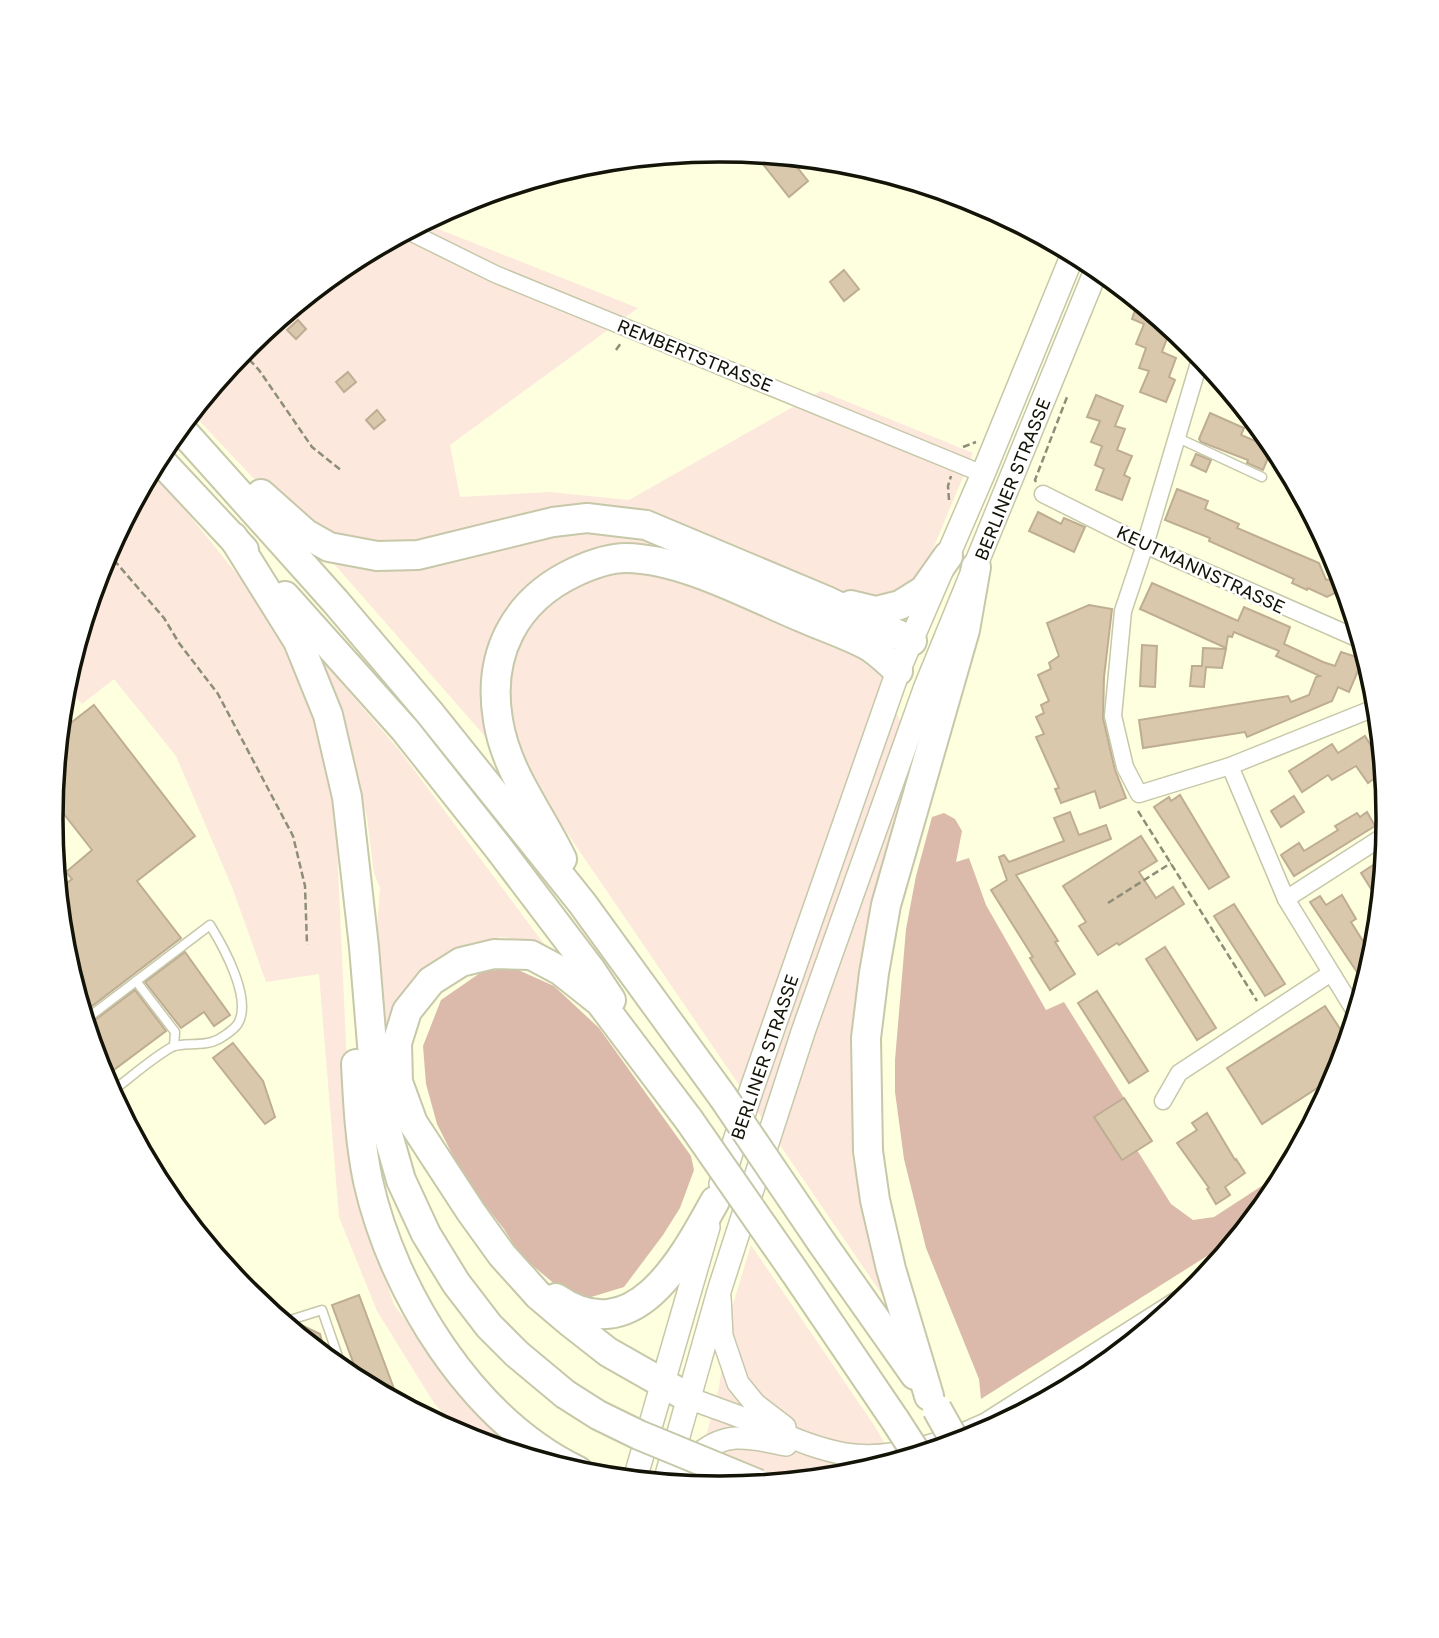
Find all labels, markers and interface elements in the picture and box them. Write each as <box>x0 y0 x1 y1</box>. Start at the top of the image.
street label: REMBERTSTRASSE <box>614 314 776 396</box>
street label: BERLINER STRASSE <box>969 395 1055 563</box>
street label: KEUTMANNSTRASSE <box>1113 520 1289 618</box>
street label: BERLINER STRASSE <box>725 972 803 1142</box>

